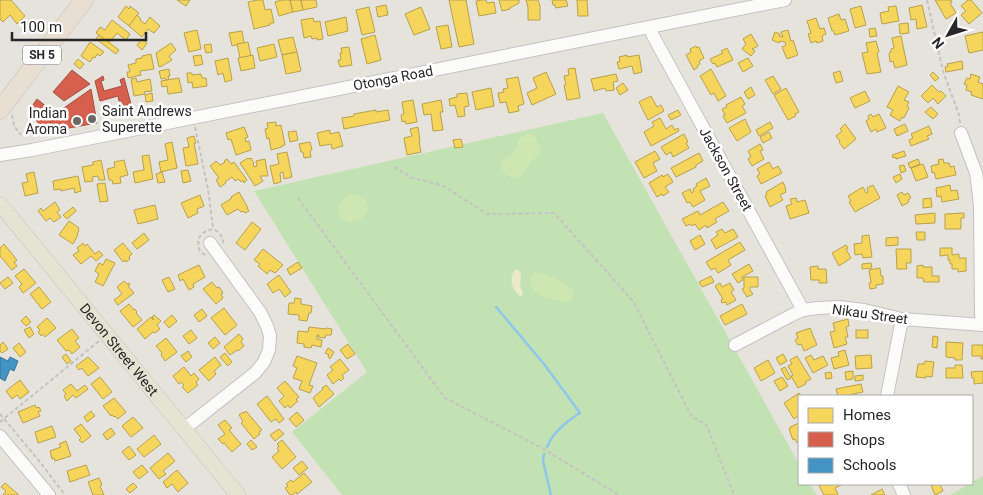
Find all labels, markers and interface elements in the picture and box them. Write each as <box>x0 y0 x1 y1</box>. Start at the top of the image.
scale bar <box>12 10 146 42</box>
north arrow <box>923 10 973 60</box>
text: 100 m <box>20 18 62 36</box>
text: N <box>929 34 947 52</box>
road number: SH 5 <box>23 46 61 64</box>
street label: Otonga Road <box>352 62 434 94</box>
place label: Saint Andrews Superette <box>102 103 192 135</box>
place label: Indian Aroma <box>25 105 67 137</box>
marker: Saint Andrews Superette <box>86 113 98 125</box>
marker: Indian Aroma <box>71 115 83 127</box>
street label: Jackson Street <box>696 124 756 214</box>
street label: Devon Street West <box>77 300 162 399</box>
street label: Nikau Street <box>831 301 909 327</box>
legend <box>798 395 973 485</box>
text: Homes <box>843 406 891 424</box>
text: Shops <box>843 431 885 449</box>
text: Schools <box>843 456 897 474</box>

